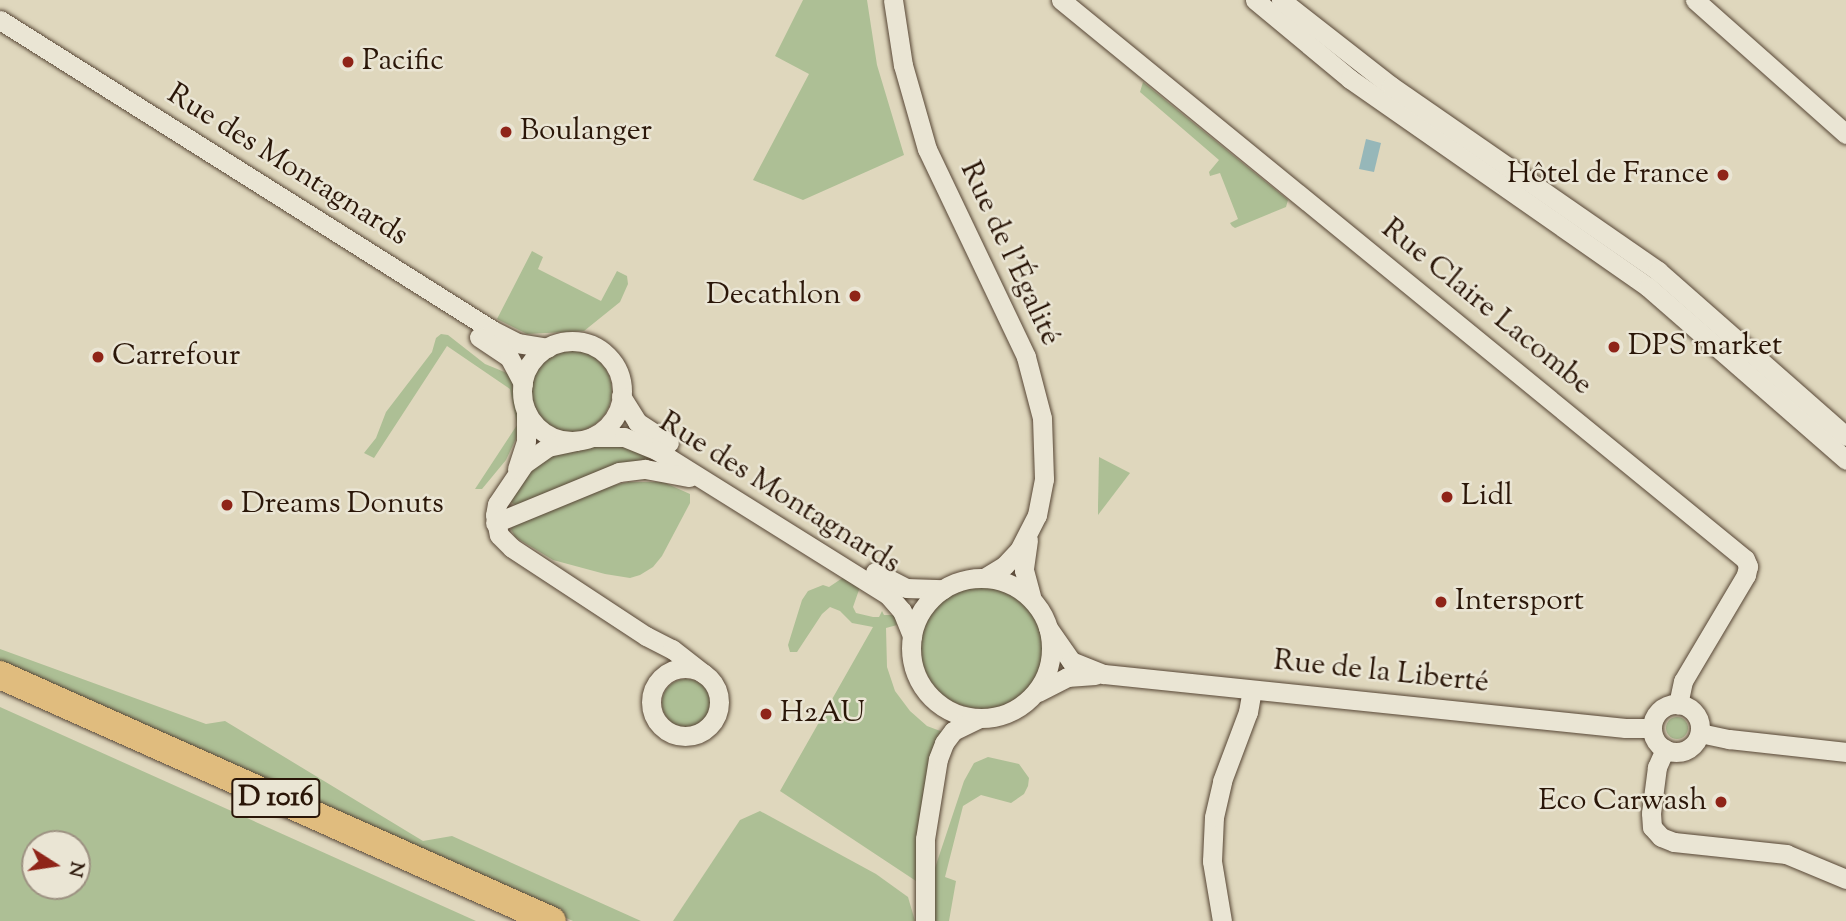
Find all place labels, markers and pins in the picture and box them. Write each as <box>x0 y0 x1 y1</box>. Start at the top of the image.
place label: Pacific <box>362 44 444 80</box>
marker: Pacific <box>340 54 356 70</box>
place label: Boulanger <box>520 114 652 150</box>
marker: Boulanger <box>498 124 514 140</box>
place label: Hôtel de France <box>1507 157 1709 193</box>
marker: Hôtel de France <box>1715 167 1731 183</box>
place label: Decathlon <box>706 278 841 314</box>
marker: Decathlon <box>847 288 863 304</box>
place label: DPS market <box>1628 329 1782 365</box>
place label: Carrefour <box>112 339 240 375</box>
marker: DPS market <box>1606 339 1622 355</box>
marker: Carrefour <box>90 349 106 365</box>
place label: Lidl <box>1461 479 1513 515</box>
place label: Dreams Donuts <box>241 487 444 523</box>
marker: Lidl <box>1439 489 1455 505</box>
marker: Dreams Donuts <box>219 497 235 513</box>
place label: Intersport <box>1455 584 1584 620</box>
marker: Intersport <box>1433 594 1449 610</box>
place label: H2AU <box>780 696 865 732</box>
marker: H2AU <box>758 706 774 722</box>
place label: Eco Carwash <box>1538 784 1707 820</box>
marker: Eco Carwash <box>1713 794 1729 810</box>

